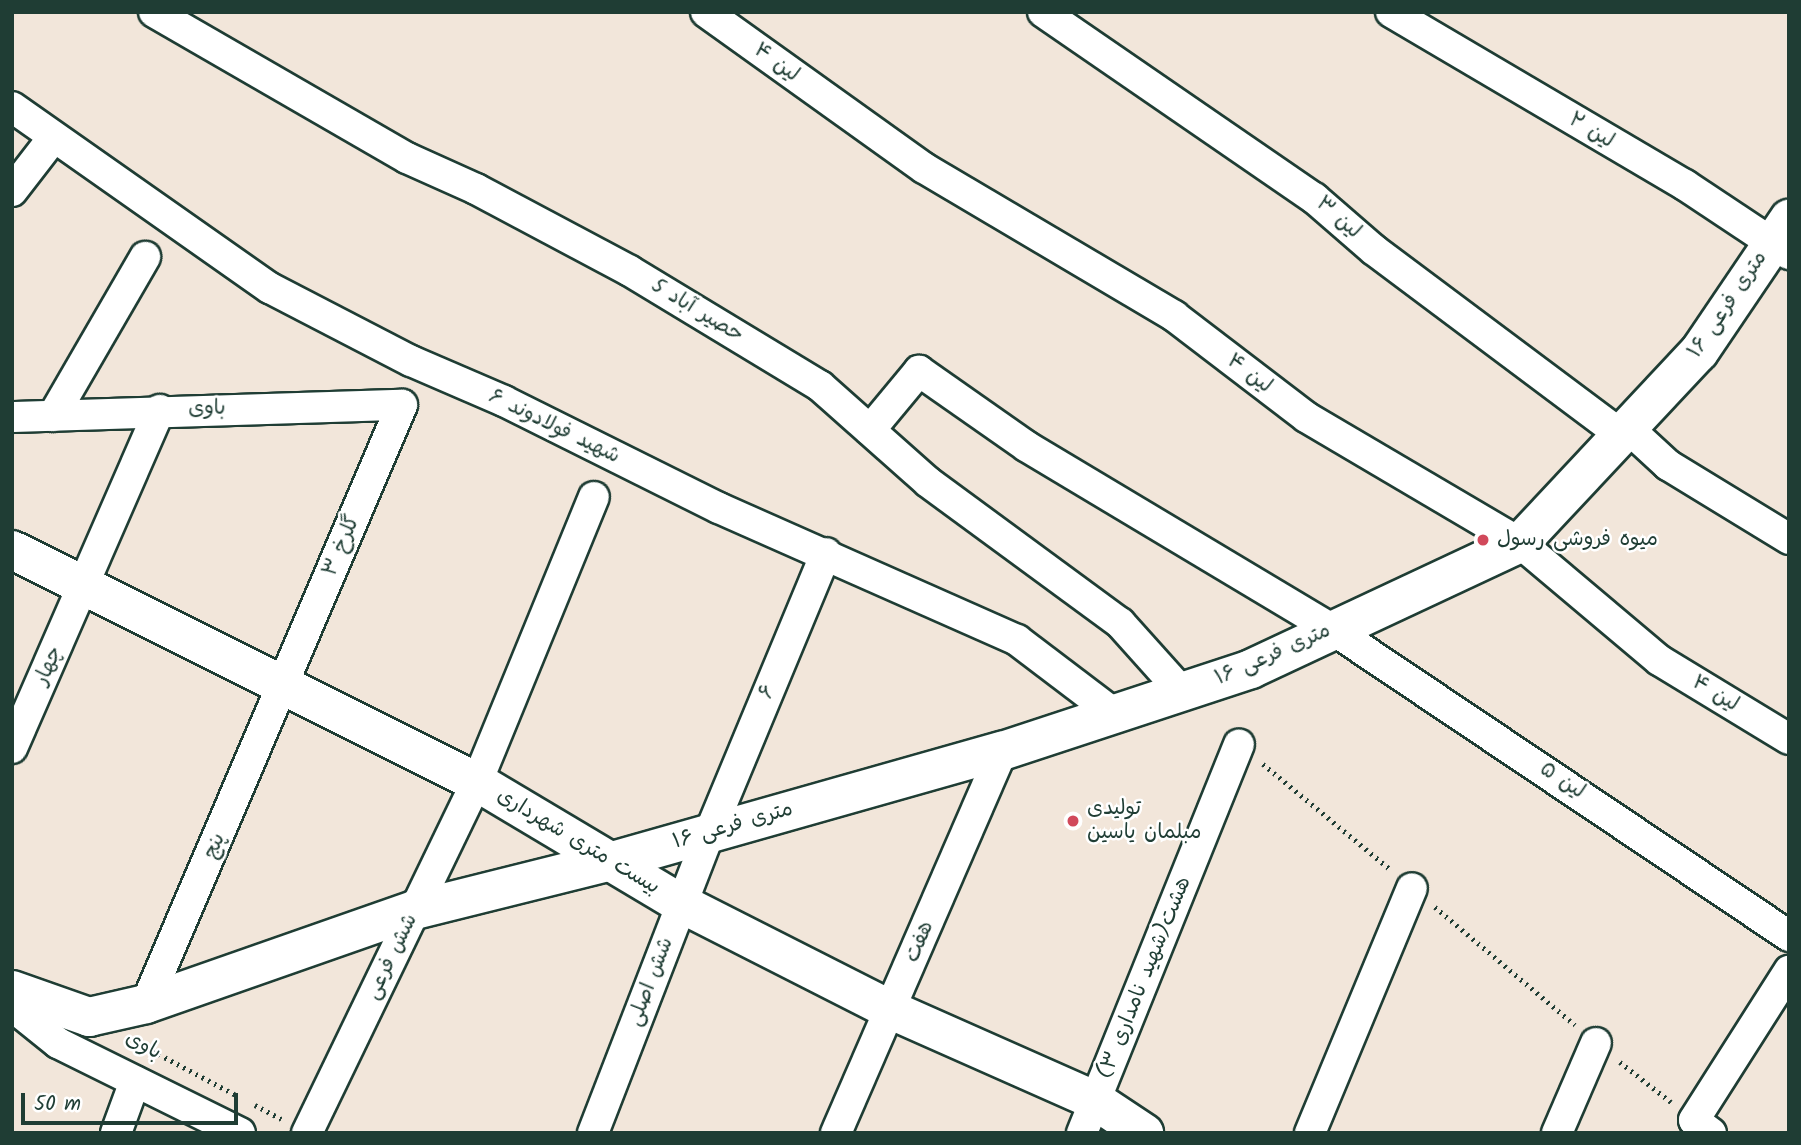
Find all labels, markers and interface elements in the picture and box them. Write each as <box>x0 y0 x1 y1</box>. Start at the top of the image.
street label: لین ۴ <box>748 38 804 88</box>
street label: لین ۲ <box>1564 108 1618 154</box>
street label: لین ۳ <box>1310 192 1366 244</box>
street label: ۱۶ متری فرعی <box>1683 247 1773 363</box>
street label: حصیر آباد 5 <box>646 274 748 348</box>
street label: لین ۴ <box>1221 349 1277 399</box>
street label: شهید فولادوند ۶ <box>484 384 624 470</box>
street label: باوی <box>188 396 226 422</box>
street label: گلرخ ۳ <box>318 512 366 580</box>
place label: میوه فروشی رسول <box>1497 527 1658 553</box>
marker: میوه فروشی رسول <box>1475 532 1491 548</box>
street label: ۱۶ متری فرعی <box>1211 618 1335 692</box>
street label: چهار <box>29 643 69 689</box>
street label: لین ۴ <box>1687 670 1743 718</box>
street label: ۶ <box>754 681 782 703</box>
street label: لین ۵ <box>1535 757 1589 805</box>
street label: بیست متری شهرداری <box>492 783 664 901</box>
place label: تولیدی مبلمان یاسین <box>1087 796 1201 846</box>
street label: ۱۶ متری فرعی <box>670 797 796 855</box>
marker: تولیدی مبلمان یاسین <box>1065 813 1081 829</box>
street label: پنج <box>198 829 232 863</box>
street label: هشت(شهید نامداری ۳) <box>1093 873 1197 1083</box>
street label: شش فرعی <box>360 910 424 1004</box>
street label: هفت <box>900 918 940 966</box>
street label: شش اصلی <box>623 934 679 1030</box>
street label: باوی <box>121 1026 165 1066</box>
scale bar <box>24 1078 242 1122</box>
text: 50 m <box>34 1088 81 1121</box>

